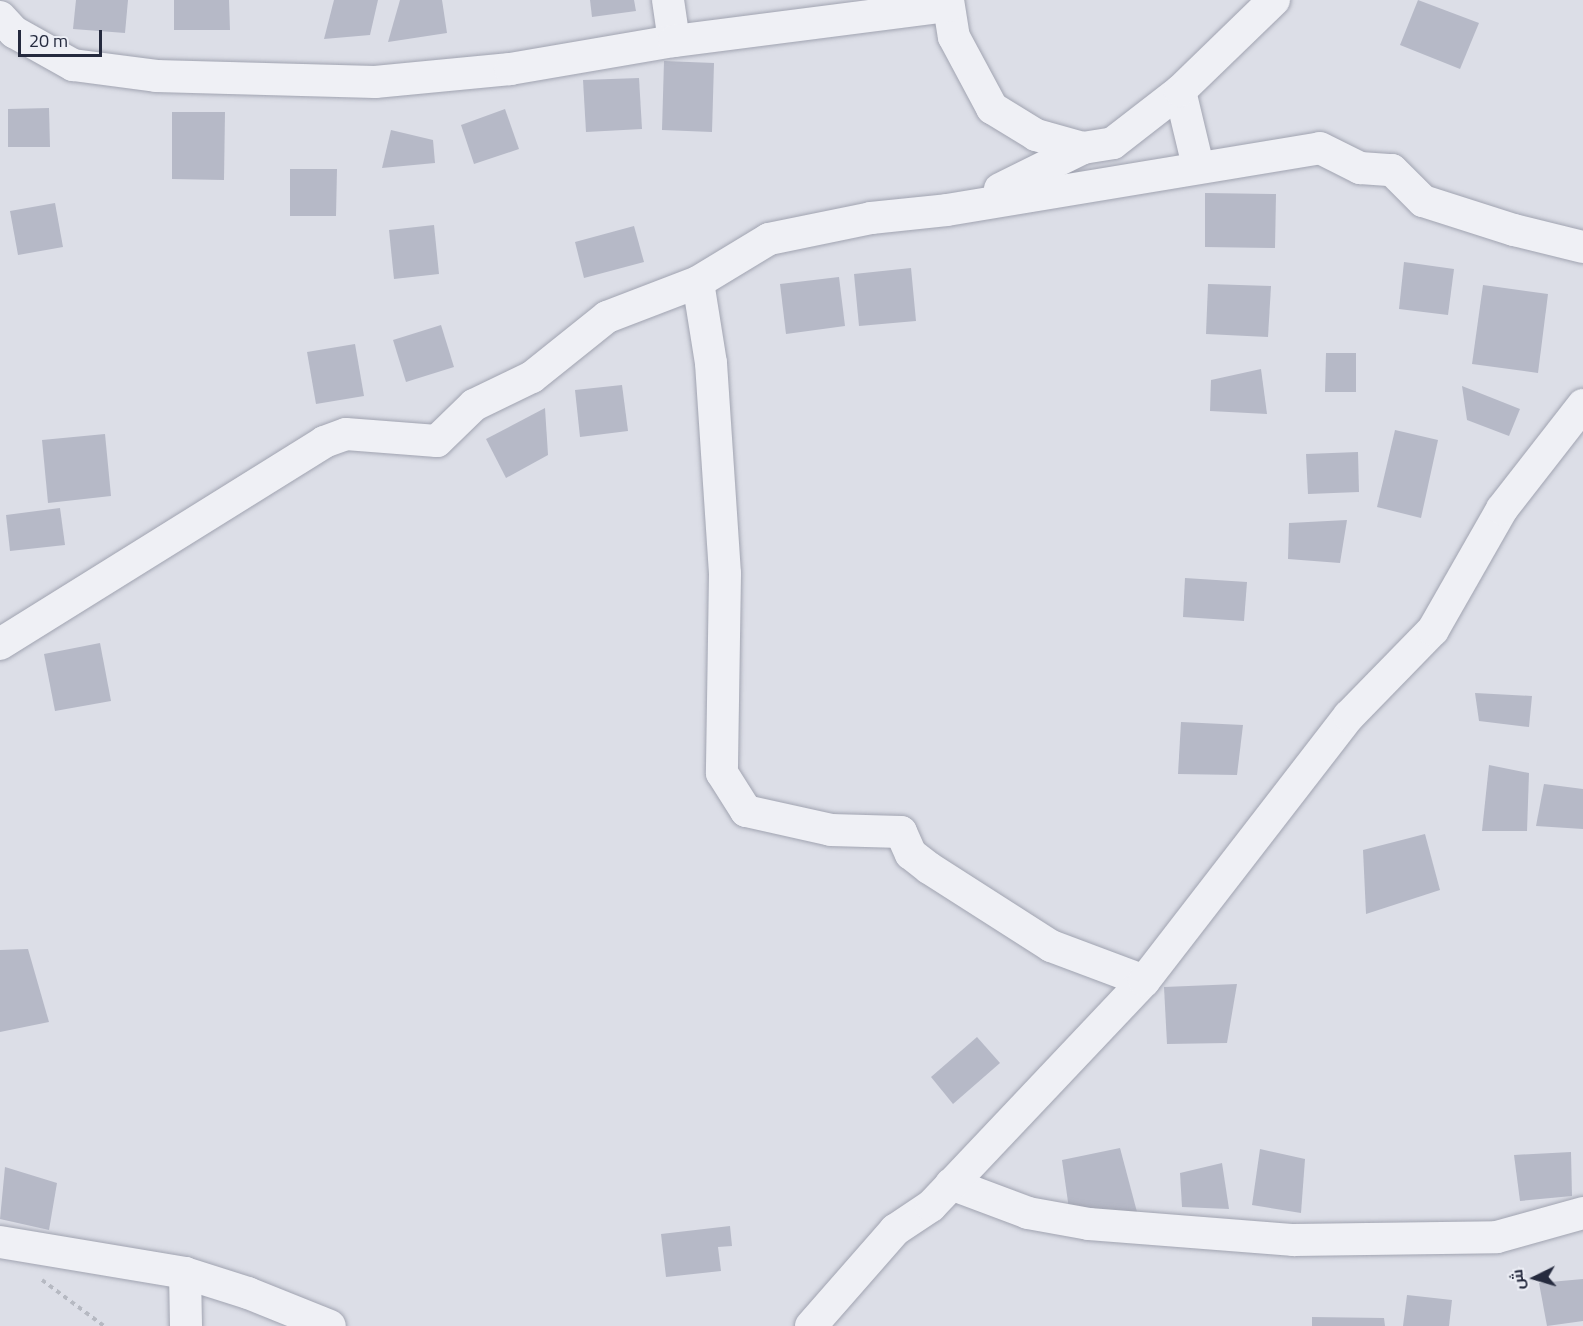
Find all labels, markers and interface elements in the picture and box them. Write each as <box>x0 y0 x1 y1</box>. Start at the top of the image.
scale bar <box>21 18 105 56</box>
text: 20 m <box>29 27 68 54</box>
north arrow <box>1505 1248 1565 1308</box>
text: ش <box>1504 1268 1530 1291</box>

